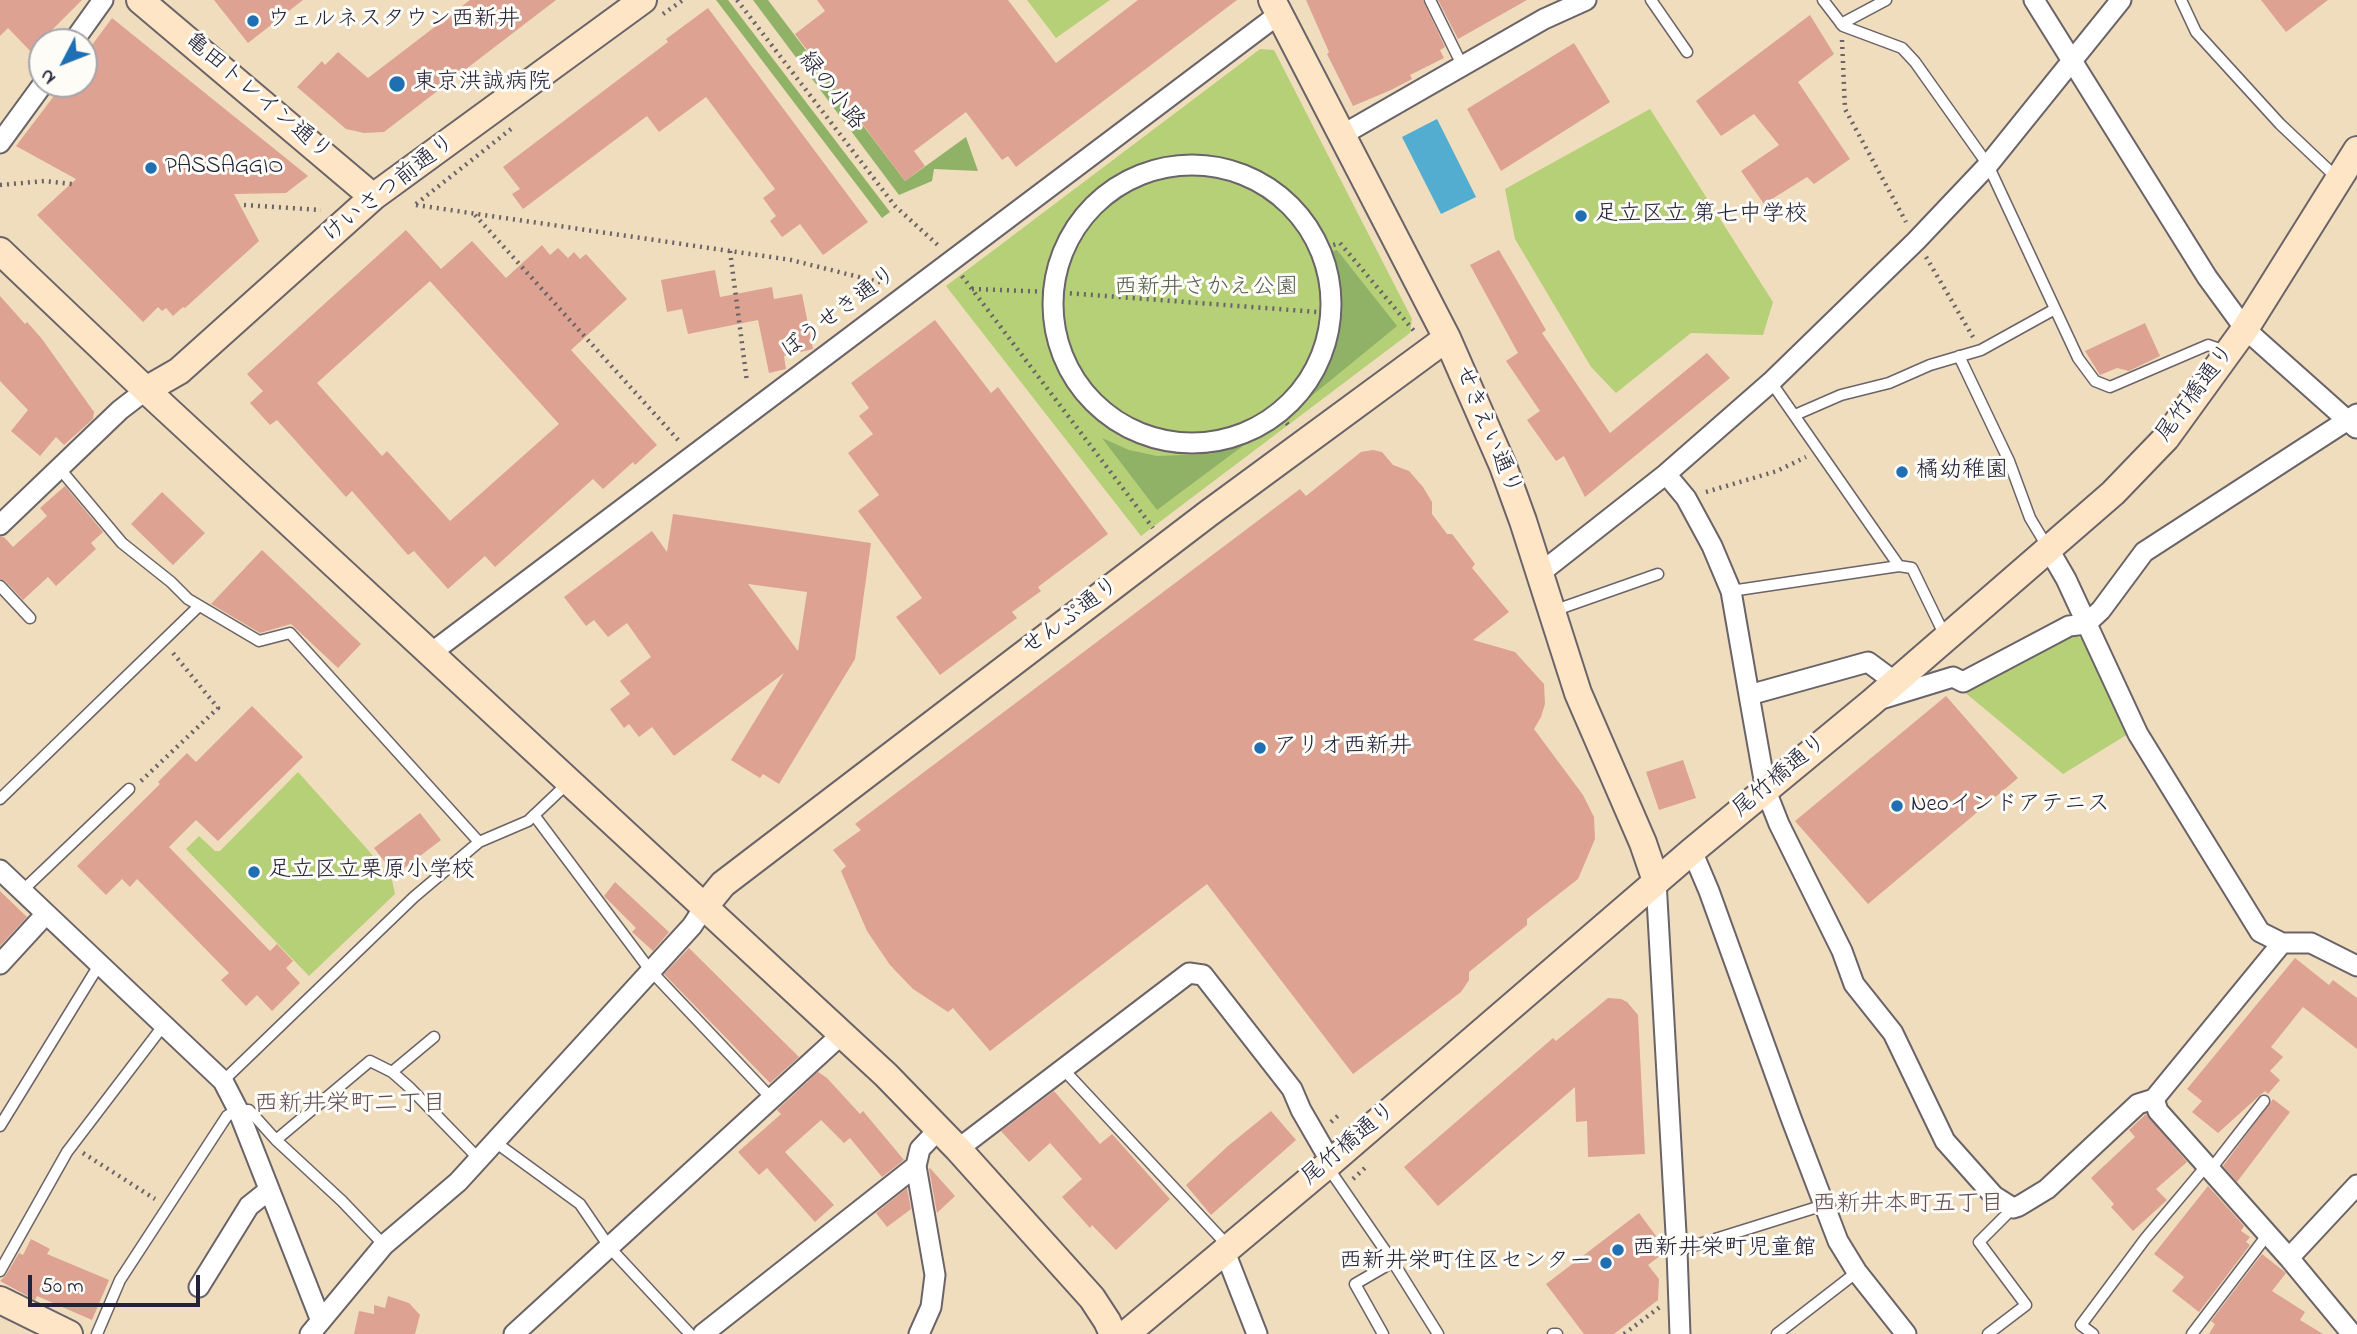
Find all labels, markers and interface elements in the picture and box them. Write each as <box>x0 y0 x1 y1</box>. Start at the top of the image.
place label: ウェルネスタウン西新井 <box>267 7 520 35</box>
marker: ウェルネスタウン西新井 <box>245 13 261 29</box>
north arrow <box>28 28 98 98</box>
street label: 亀田トレイン通り <box>178 28 336 168</box>
street label: 緑の小路 <box>791 47 869 137</box>
text: N <box>34 62 63 90</box>
place label: 東京洪誠病院 <box>413 70 551 98</box>
marker: 東京洪誠病院 <box>387 74 407 94</box>
street label: けいさつ前通り <box>318 130 462 250</box>
place label: PASSAGGIO <box>165 154 283 182</box>
marker: PASSAGGIO <box>143 160 159 176</box>
place label: 足立区立 第七中学校 <box>1595 202 1808 230</box>
marker: 足立区立 第七中学校 <box>1573 208 1589 224</box>
street label: ぼうせき通り <box>777 261 903 367</box>
park label: 西新井さかえ公園 <box>1114 275 1298 303</box>
street label: 尾竹橋通り <box>2151 340 2243 448</box>
street label: せきえい通り <box>1446 362 1526 500</box>
place label: 橘幼稚園 <box>1916 458 2008 486</box>
marker: 橘幼稚園 <box>1894 464 1910 480</box>
street label: せんぷ通り <box>1018 572 1126 664</box>
street label: 尾竹橋通り <box>1728 729 1834 825</box>
place label: アリオ西新井 <box>1274 734 1412 762</box>
marker: アリオ西新井 <box>1252 740 1268 756</box>
place label: Neoインドアテニス <box>1911 792 2110 820</box>
marker: Neoインドアテニス <box>1889 798 1905 814</box>
place label: 足立区立栗原小学校 <box>268 858 475 886</box>
marker: 足立区立栗原小学校 <box>246 864 262 880</box>
district label: 西新井栄町二丁目 <box>254 1092 446 1120</box>
street label: 尾竹橋通り <box>1297 1097 1403 1193</box>
district label: 西新井本町五丁目 <box>1812 1192 2004 1220</box>
place label: 西新井栄町児童館 <box>1632 1236 1816 1264</box>
marker: 西新井栄町児童館 <box>1610 1242 1626 1258</box>
place label: 西新井栄町住区センター <box>1339 1249 1592 1277</box>
marker: 西新井栄町住区センター <box>1598 1255 1614 1271</box>
scale bar <box>32 1260 203 1304</box>
text: 50 m <box>41 1272 84 1302</box>

